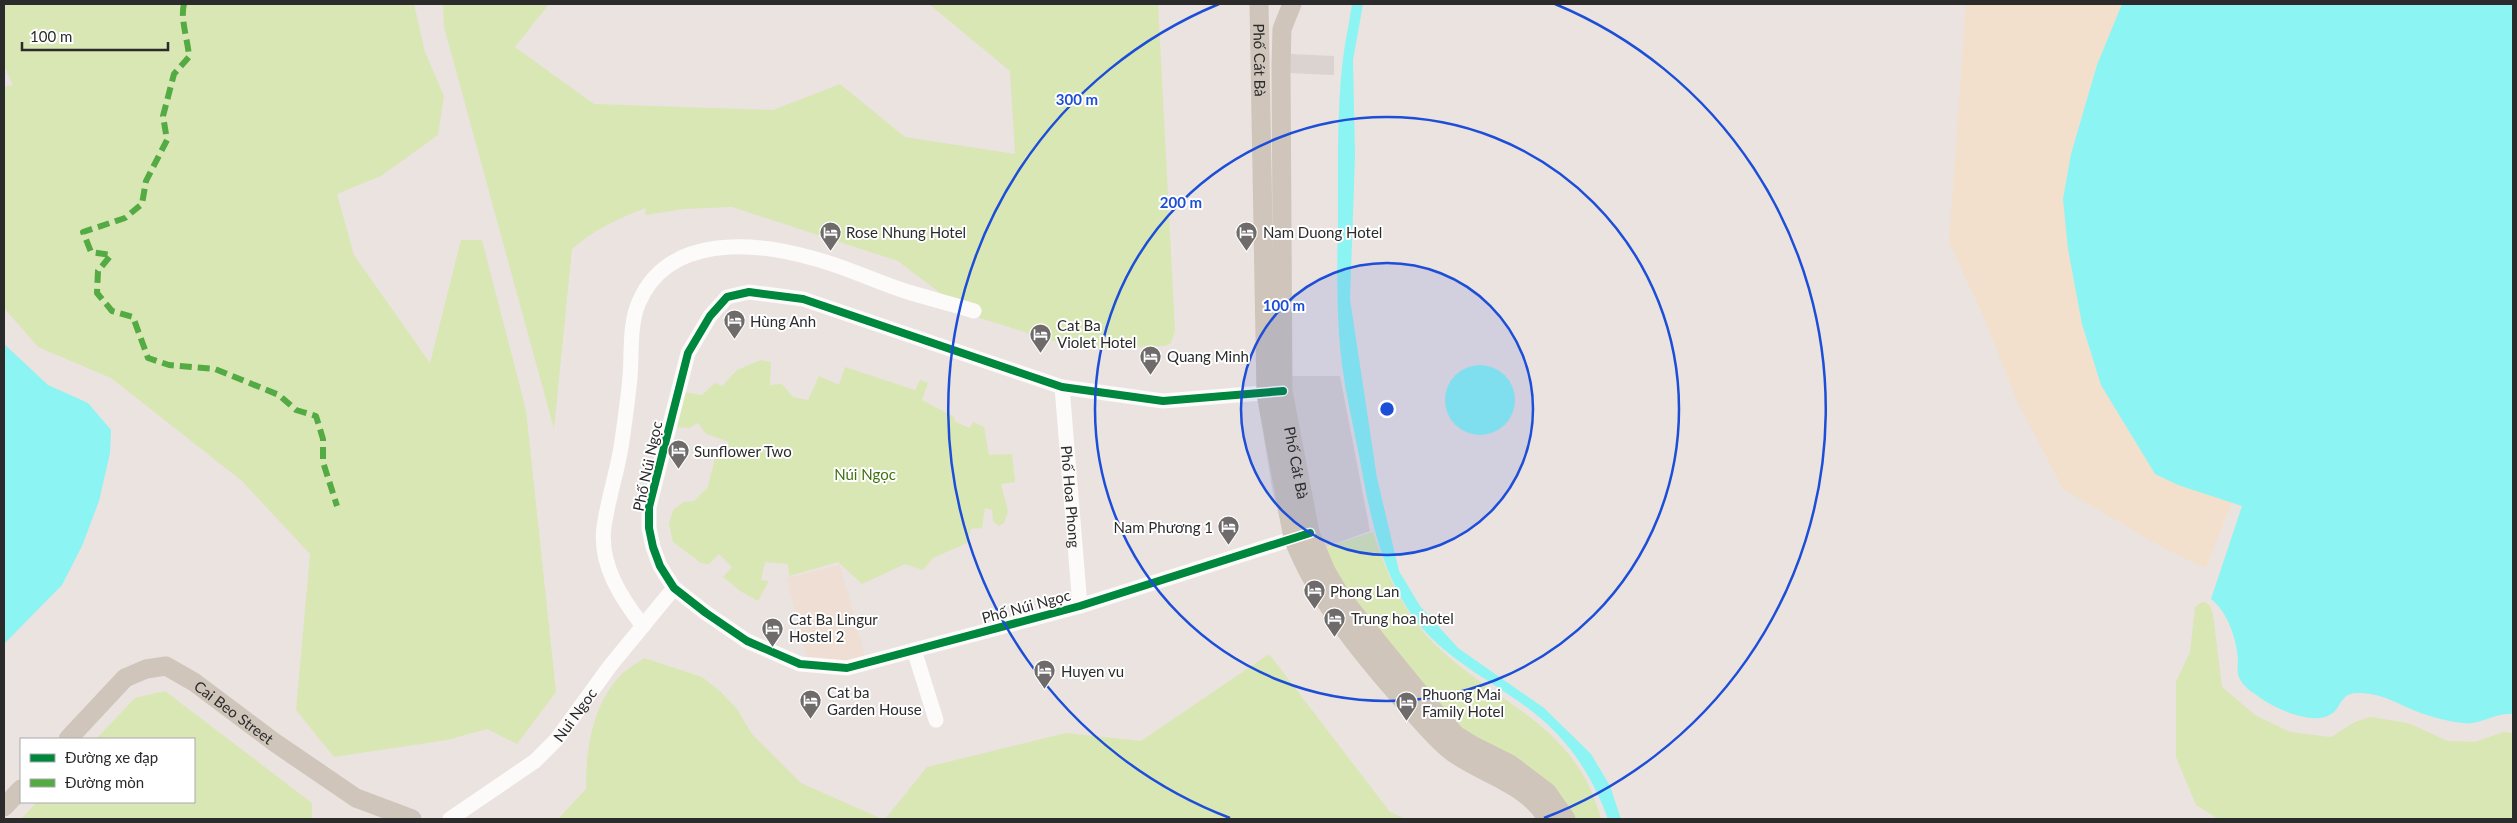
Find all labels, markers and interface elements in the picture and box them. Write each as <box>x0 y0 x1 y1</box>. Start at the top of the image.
scale bar <box>22 20 169 52</box>
street label: Phố Cát Bà <box>1250 23 1270 97</box>
text: 100 m <box>30 27 72 45</box>
text: 300 m <box>1056 90 1098 108</box>
text: 200 m <box>1160 193 1202 211</box>
hotel icon: Rose Nhung Hotel <box>818 220 842 251</box>
hotel icon: Nam Duong Hotel <box>1235 220 1259 251</box>
place label: Rose Nhung Hotel <box>846 223 966 241</box>
place label: Nam Duong Hotel <box>1263 223 1382 241</box>
text: 100 m <box>1263 296 1305 314</box>
hotel icon: Hùng Anh <box>722 309 746 340</box>
place label: Hùng Anh <box>750 312 816 330</box>
place label: Cat Ba Violet Hotel <box>1057 316 1136 351</box>
hotel icon: Cat Ba Violet Hotel <box>1029 322 1053 353</box>
hotel icon: Quang Minh <box>1139 344 1163 375</box>
place label: Quang Minh <box>1167 347 1249 365</box>
centre of rings <box>1378 400 1396 418</box>
street label: Phố Núi Ngọc <box>629 419 665 513</box>
street label: Phố Cát Bà <box>1281 425 1312 500</box>
hotel icon: Sunflower Two <box>666 439 690 470</box>
place label: Sunflower Two <box>694 442 792 460</box>
street label: Phố Hoa Phong <box>1058 445 1084 549</box>
park label: Núi Ngọc <box>834 465 896 483</box>
hotel icon: Nam Phương 1 <box>1217 515 1241 546</box>
place label: Nam Phương 1 <box>1113 518 1213 536</box>
hotel icon: Phong Lan <box>1302 579 1326 610</box>
place label: Phong Lan <box>1330 582 1399 600</box>
street label: Phố Núi Ngọc <box>980 585 1072 627</box>
hotel icon: Trung hoa hotel <box>1323 606 1347 637</box>
place label: Trung hoa hotel <box>1351 609 1454 627</box>
place label: Cat Ba Lingur Hostel 2 <box>789 610 878 645</box>
hotel icon: Cat Ba Lingur Hostel 2 <box>761 616 785 647</box>
hotel icon: Huyen vu <box>1033 659 1057 690</box>
place label: Huyen vu <box>1061 662 1124 680</box>
street label: Cai Beo Street <box>191 677 278 748</box>
place label: Cat ba Garden House <box>827 683 922 718</box>
street label: Nui Ngoc <box>549 684 600 745</box>
place label: Phuong Mai Family Hotel <box>1422 685 1504 720</box>
hotel icon: Cat ba Garden House <box>799 689 823 720</box>
hotel icon: Phuong Mai Family Hotel <box>1394 691 1418 722</box>
legend <box>20 738 195 803</box>
text: Đường xe đạp <box>65 748 158 766</box>
text: Đường mòn <box>65 773 144 791</box>

